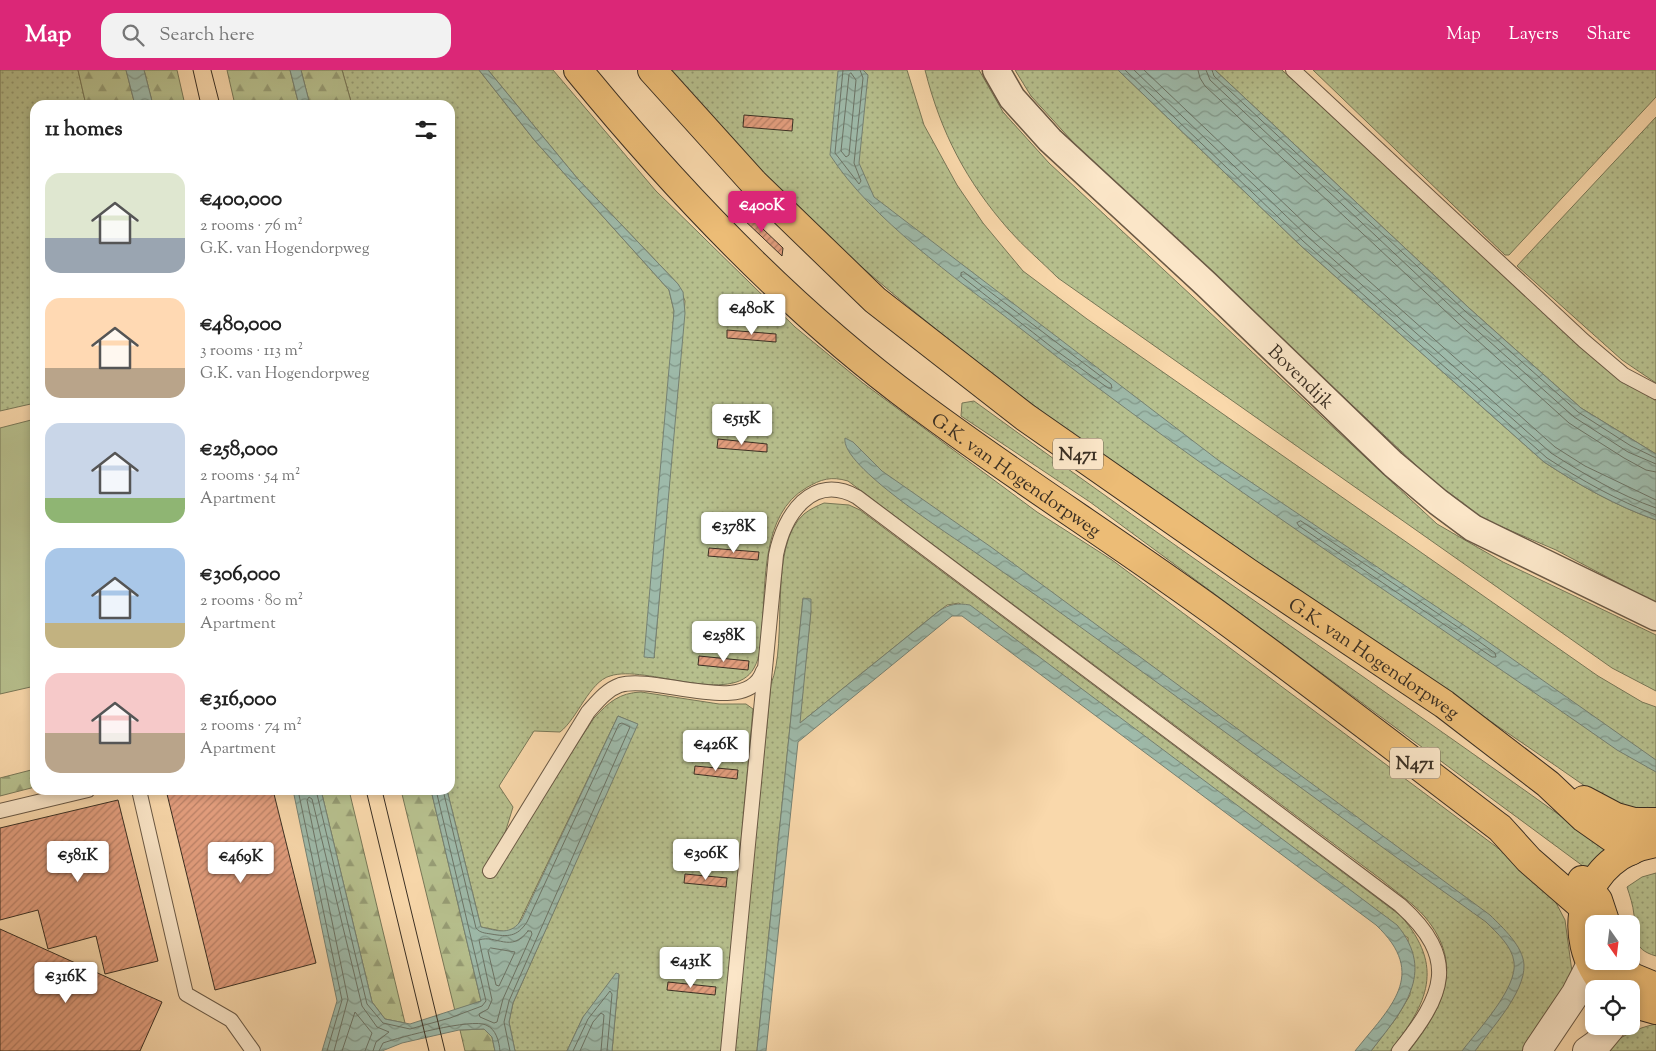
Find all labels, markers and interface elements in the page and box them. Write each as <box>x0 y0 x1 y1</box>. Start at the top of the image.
search box <box>101 13 451 58</box>
text: Map <box>25 18 71 52</box>
icon: search <box>119 21 147 49</box>
text: Search here <box>159 22 255 49</box>
text: Map <box>1446 22 1481 48</box>
text: Layers <box>1509 22 1559 48</box>
text: Share <box>1587 22 1631 48</box>
text: 11 homes <box>45 115 123 145</box>
icon: filters <box>412 116 440 144</box>
text: €400,000 <box>200 185 282 215</box>
pin: €400K <box>727 190 797 233</box>
icon: home <box>85 193 145 253</box>
text: €400K <box>739 195 785 218</box>
text: 2 rooms · 76 m² <box>200 215 303 238</box>
text: G.K. van Hogendorpweg <box>200 238 369 261</box>
pin: €480K <box>717 294 787 336</box>
text: €480K <box>729 298 775 321</box>
text: €480,000 <box>200 310 282 340</box>
icon: home <box>85 318 145 378</box>
street label: Bovendijk <box>1261 339 1340 417</box>
text: 3 rooms · 113 m² <box>200 340 303 363</box>
text: G.K. van Hogendorpweg <box>200 363 369 386</box>
pin: €515K <box>707 404 777 446</box>
text: €515K <box>723 408 761 431</box>
street label: G.K. van Hogendorpweg <box>925 408 1106 545</box>
text: €258,000 <box>200 435 278 465</box>
road number: N471 <box>1053 438 1103 469</box>
icon: home <box>85 443 145 503</box>
text: 2 rooms · 54 m² <box>200 465 300 488</box>
text: Apartment <box>200 488 276 511</box>
pin: €378K <box>699 512 769 554</box>
text: €378K <box>712 516 756 539</box>
text: €306,000 <box>200 560 280 590</box>
icon: home <box>85 568 145 628</box>
text: 2 rooms · 80 m² <box>200 590 303 613</box>
street label: G.K. van Hogendorpweg <box>1282 592 1464 727</box>
text: Apartment <box>200 613 276 636</box>
pin: €258K <box>689 620 759 663</box>
text: €258K <box>703 625 745 648</box>
text: €316,000 <box>200 685 277 715</box>
icon: home <box>85 693 145 753</box>
text: 2 rooms · 74 m² <box>200 715 302 738</box>
pin: €426K <box>681 730 751 772</box>
text: €426K <box>694 734 738 757</box>
text: Apartment <box>200 738 276 761</box>
road number: N471 <box>1390 748 1440 778</box>
pin: €306K <box>671 838 741 881</box>
pin: €581K <box>43 840 113 883</box>
pin: €469K <box>206 842 276 884</box>
text: €306K <box>684 843 728 866</box>
text: €581K <box>58 845 98 868</box>
text: €469K <box>219 846 263 869</box>
north arrow <box>1585 915 1640 970</box>
map controls <box>1585 915 1640 1035</box>
pin: €431K <box>656 946 726 989</box>
text: €431K <box>671 951 711 974</box>
pin: €316K <box>31 962 101 1004</box>
text: €316K <box>45 966 87 989</box>
button: locate <box>1585 980 1640 1035</box>

